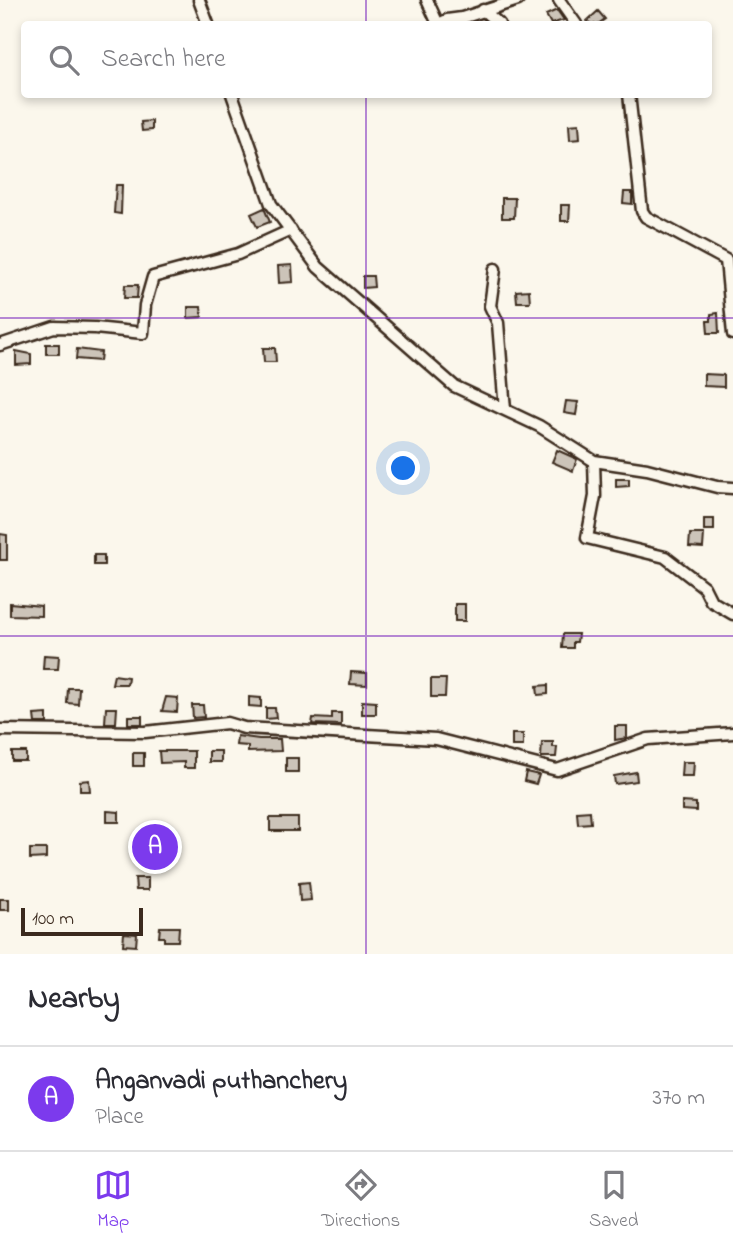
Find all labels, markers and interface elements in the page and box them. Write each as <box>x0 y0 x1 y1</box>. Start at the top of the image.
search box <box>21 21 712 98</box>
icon: search <box>45 41 83 79</box>
text: Search here <box>101 41 226 79</box>
your location <box>386 451 420 485</box>
pin: A <box>132 821 178 873</box>
scale bar <box>21 905 144 937</box>
text: 100 m <box>32 906 74 933</box>
text: Nearby <box>28 978 120 1022</box>
text: Anganvadi puthanchery <box>95 1063 347 1101</box>
text: A <box>44 1082 58 1115</box>
text: 370 m <box>652 1082 705 1115</box>
text: Place <box>95 1101 144 1134</box>
tab: Map <box>94 1166 132 1235</box>
tab: Directions <box>321 1166 400 1235</box>
tab: Saved <box>589 1166 639 1235</box>

